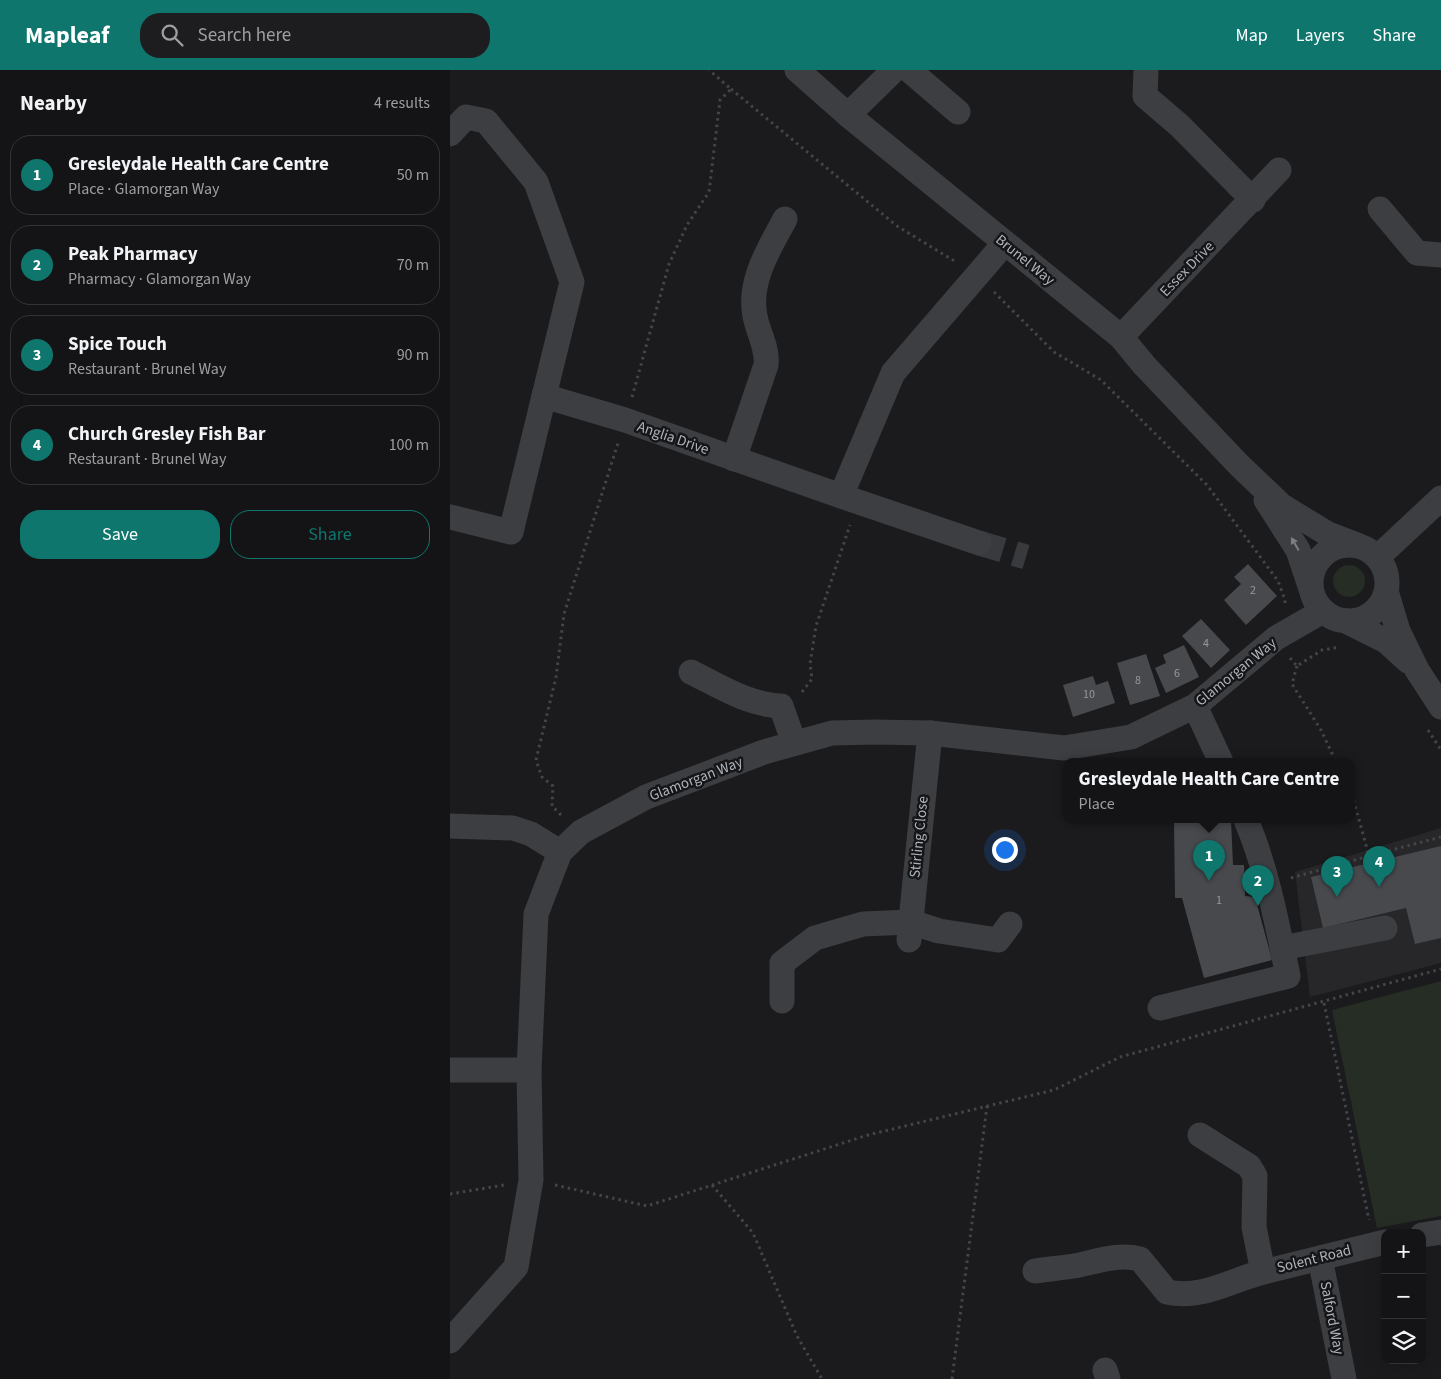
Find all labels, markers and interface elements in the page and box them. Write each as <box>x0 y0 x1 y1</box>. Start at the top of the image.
search box <box>140 13 490 58</box>
text: Mapleaf <box>25 18 110 53</box>
icon: search <box>158 21 186 49</box>
text: Search here <box>198 22 291 49</box>
text: Map <box>1236 23 1268 48</box>
text: Layers <box>1296 23 1345 48</box>
text: Share <box>1373 23 1416 48</box>
text: Nearby <box>20 88 87 118</box>
text: 4 results <box>374 92 430 114</box>
text: Gresleydale Health Care Centre <box>68 151 329 178</box>
text: 1 <box>33 164 41 186</box>
text: 50 m <box>397 164 429 186</box>
text: Place · Glamorgan Way <box>68 178 220 200</box>
street label: Brunel Way <box>991 230 1059 290</box>
street label: Essex Drive <box>1155 237 1219 301</box>
text: Peak Pharmacy <box>68 241 198 268</box>
text: 2 <box>33 254 41 276</box>
text: 70 m <box>397 254 429 276</box>
text: Pharmacy · Glamorgan Way <box>68 268 251 290</box>
text: Spice Touch <box>68 331 167 358</box>
text: 3 <box>33 344 41 366</box>
text: 90 m <box>397 344 429 366</box>
text: Restaurant · Brunel Way <box>68 358 226 380</box>
street label: Anglia Drive <box>634 416 712 460</box>
text: Church Gresley Fish Bar <box>68 421 266 448</box>
text: 4 <box>33 434 41 456</box>
text: 100 m <box>389 434 429 456</box>
text: Restaurant · Brunel Way <box>68 448 226 470</box>
button: Save <box>20 510 220 559</box>
button: Share <box>230 510 430 559</box>
one-way arrow <box>1290 538 1299 551</box>
house number: 2 <box>1250 582 1256 599</box>
street label: Glamorgan Way <box>1191 633 1281 711</box>
house number: 4 <box>1203 635 1209 652</box>
house number: 6 <box>1174 665 1180 682</box>
house number: 8 <box>1135 672 1141 689</box>
house number: 10 <box>1083 686 1095 703</box>
street label: Glamorgan Way <box>646 752 746 806</box>
popup <box>1063 758 1355 823</box>
text: Gresleydale Health Care Centre <box>1079 766 1339 793</box>
text: Place <box>1079 793 1115 815</box>
street label: Stirling Close <box>904 795 934 879</box>
your location <box>992 837 1018 863</box>
pin: 1 <box>1193 840 1225 881</box>
pin: 4 <box>1363 846 1395 887</box>
pin: 3 <box>1321 856 1353 897</box>
pin: 2 <box>1242 865 1274 906</box>
house number: 1 <box>1216 892 1222 909</box>
map controls <box>1381 1229 1426 1364</box>
button: + <box>1381 1229 1426 1274</box>
street label: Solent Road <box>1275 1240 1353 1278</box>
button: − <box>1381 1274 1426 1319</box>
street label: Salford Way <box>1315 1280 1349 1356</box>
button: layers <box>1381 1319 1426 1364</box>

